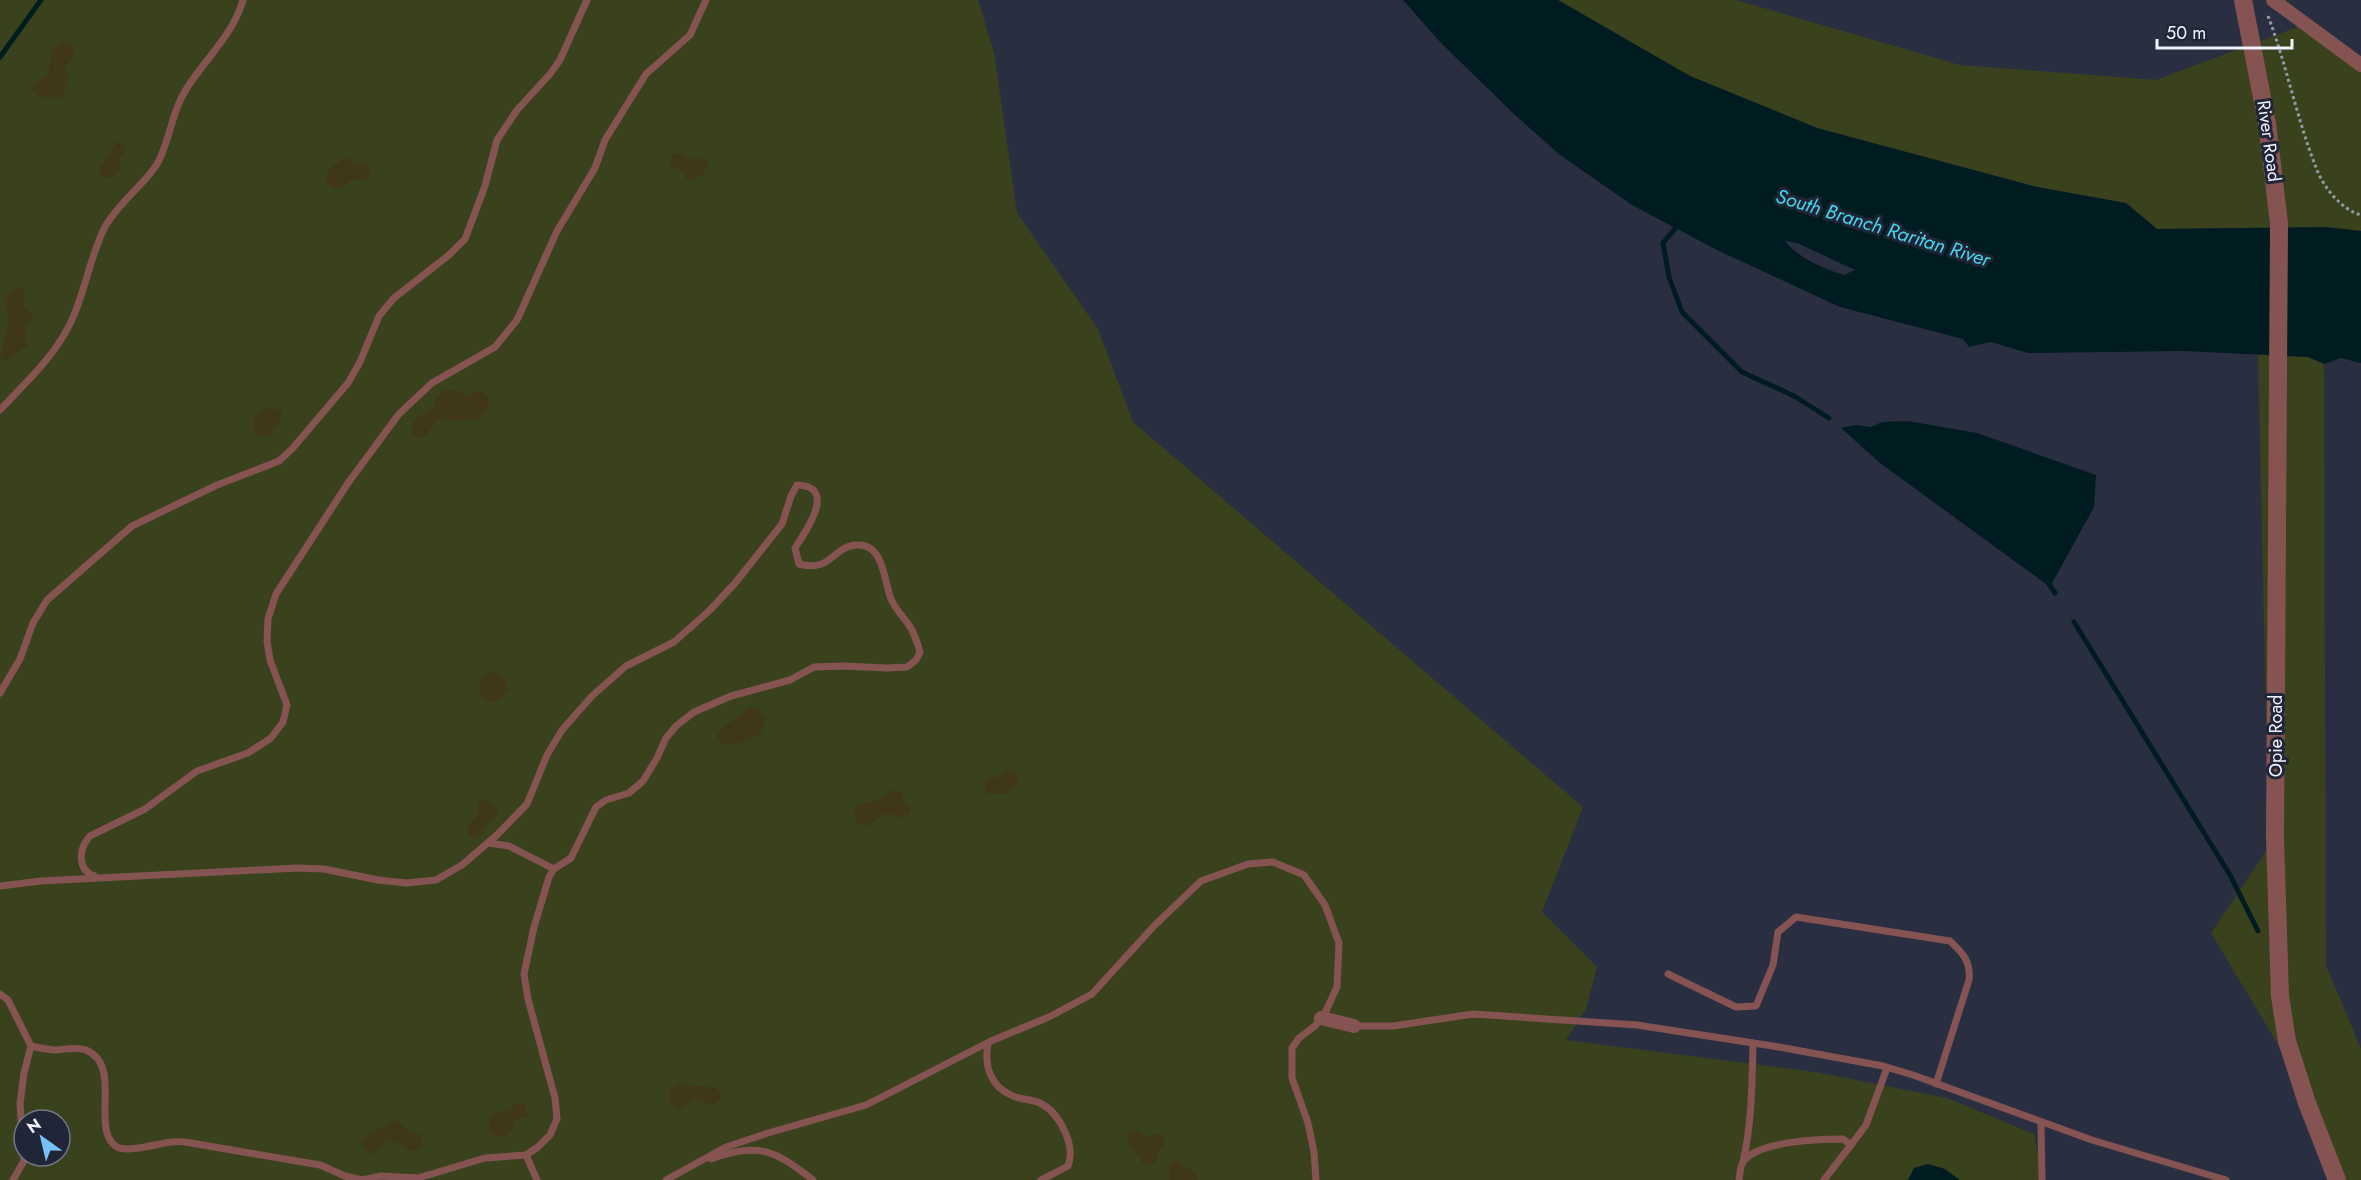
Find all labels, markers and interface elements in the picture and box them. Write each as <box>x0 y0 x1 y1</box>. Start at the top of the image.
scale bar <box>2157 12 2292 50</box>
text: 50 m <box>2166 20 2206 46</box>
street label: River Road <box>2250 99 2288 183</box>
water label: South Branch Raritan River <box>1772 182 1995 275</box>
street label: Opie Road <box>2263 695 2289 777</box>
north arrow <box>12 1108 72 1168</box>
text: N <box>22 1113 46 1139</box>

